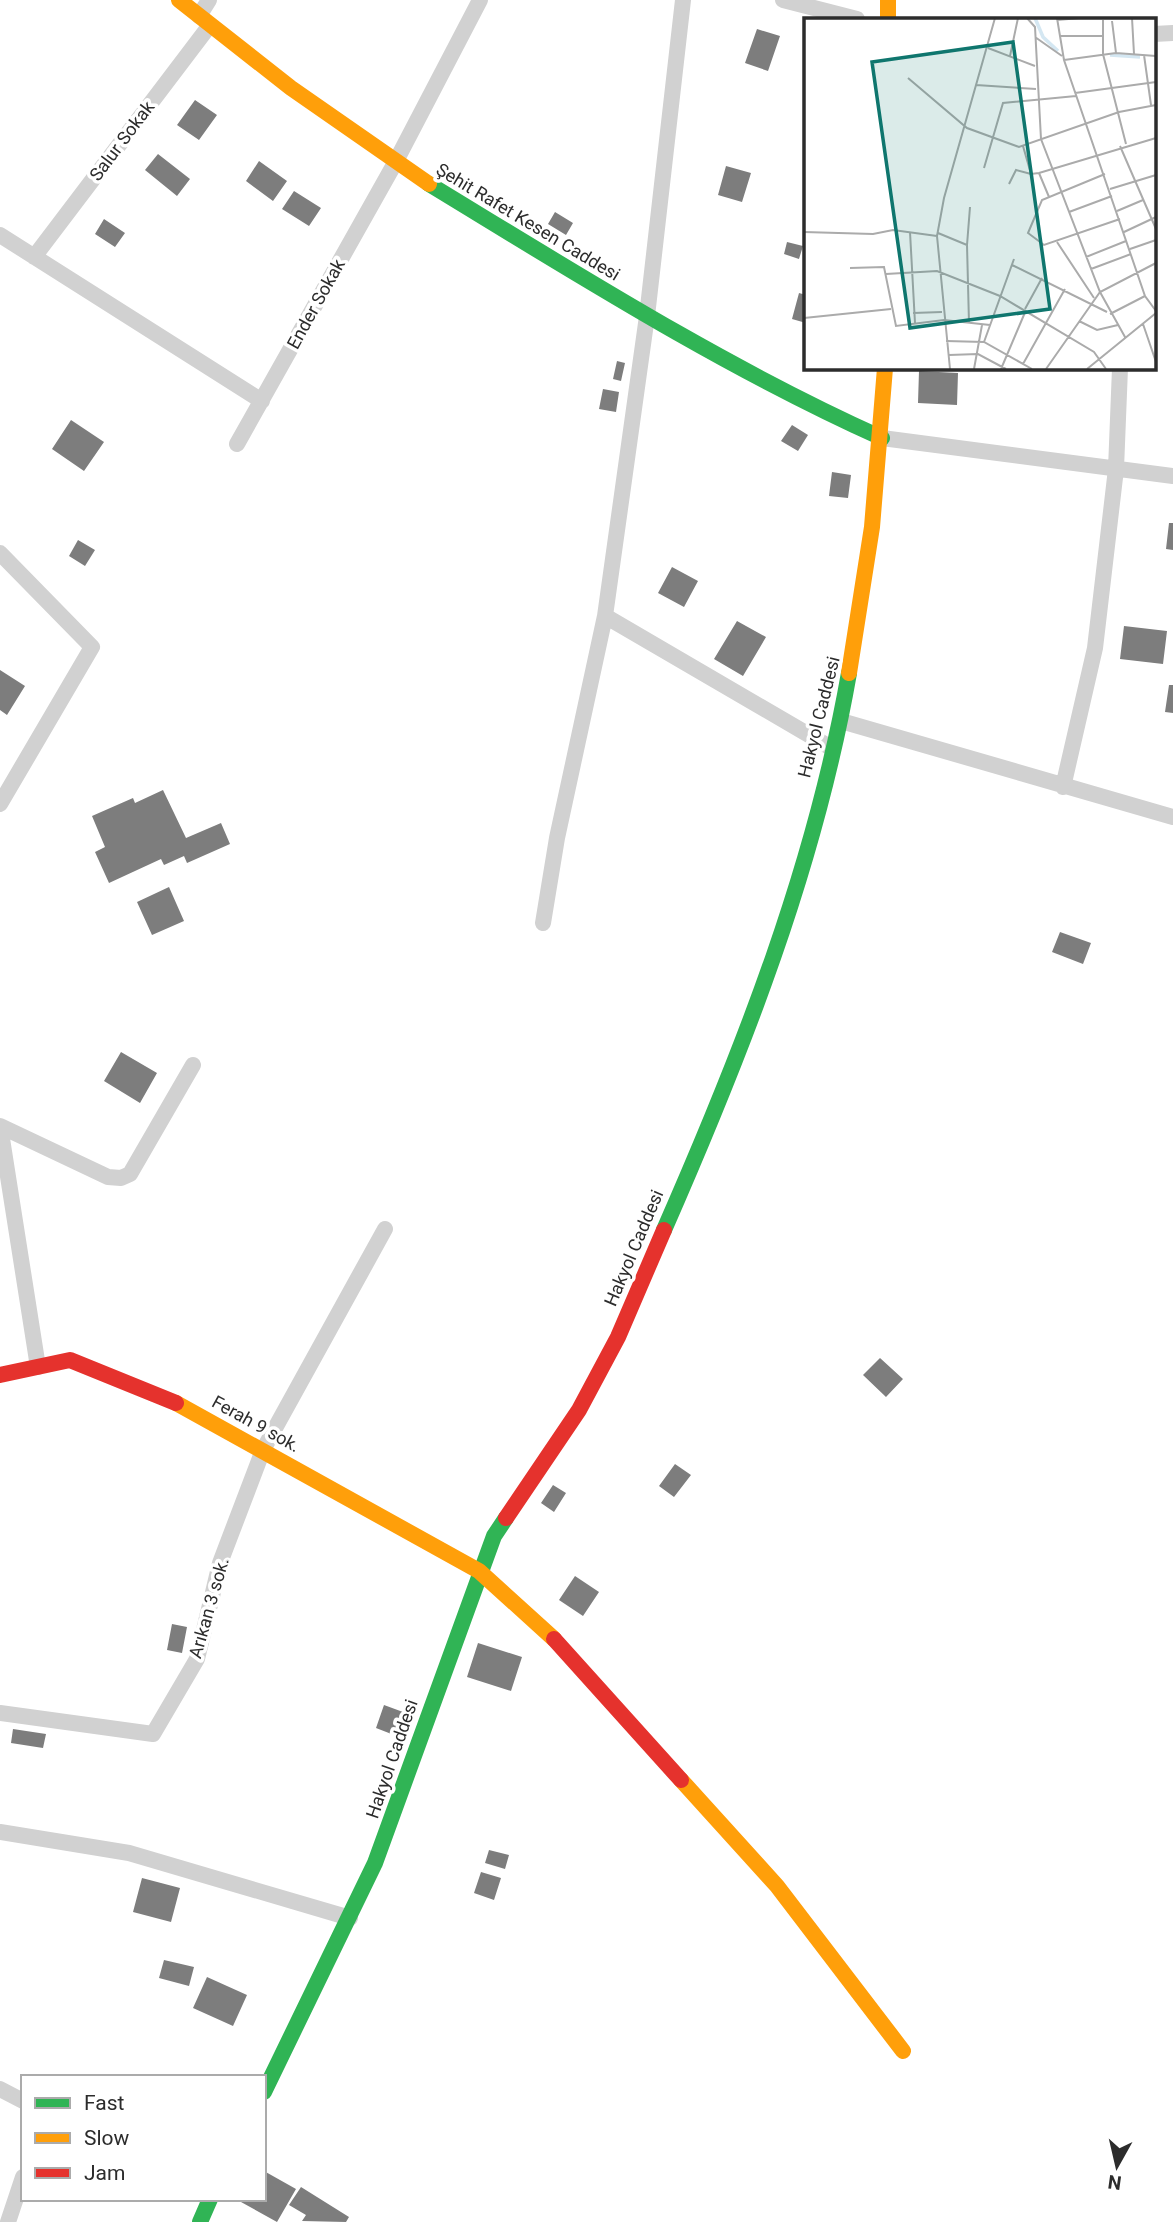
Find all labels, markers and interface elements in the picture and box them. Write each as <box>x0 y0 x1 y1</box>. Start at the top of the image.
inset map <box>804 18 1156 369</box>
street label: Salur Sokak <box>85 96 159 185</box>
street label: Şehit Rafet Kesen Caddesi <box>433 158 624 285</box>
street label: Ender Sokak <box>282 254 349 352</box>
street label: Hakyol Caddesi <box>793 654 844 780</box>
street label: Hakyol Caddesi <box>600 1187 667 1309</box>
street label: Ferah 9 sok. <box>209 1391 304 1456</box>
street label: Arıkan 3 sok. <box>184 1555 233 1661</box>
street label: Hakyol Caddesi <box>361 1697 422 1821</box>
legend <box>21 2075 266 2201</box>
text: Fast <box>84 2091 125 2115</box>
text: Slow <box>84 2126 130 2150</box>
north arrow <box>1082 2131 1152 2201</box>
text: Jam <box>84 2161 125 2185</box>
text: N <box>1106 2170 1123 2195</box>

